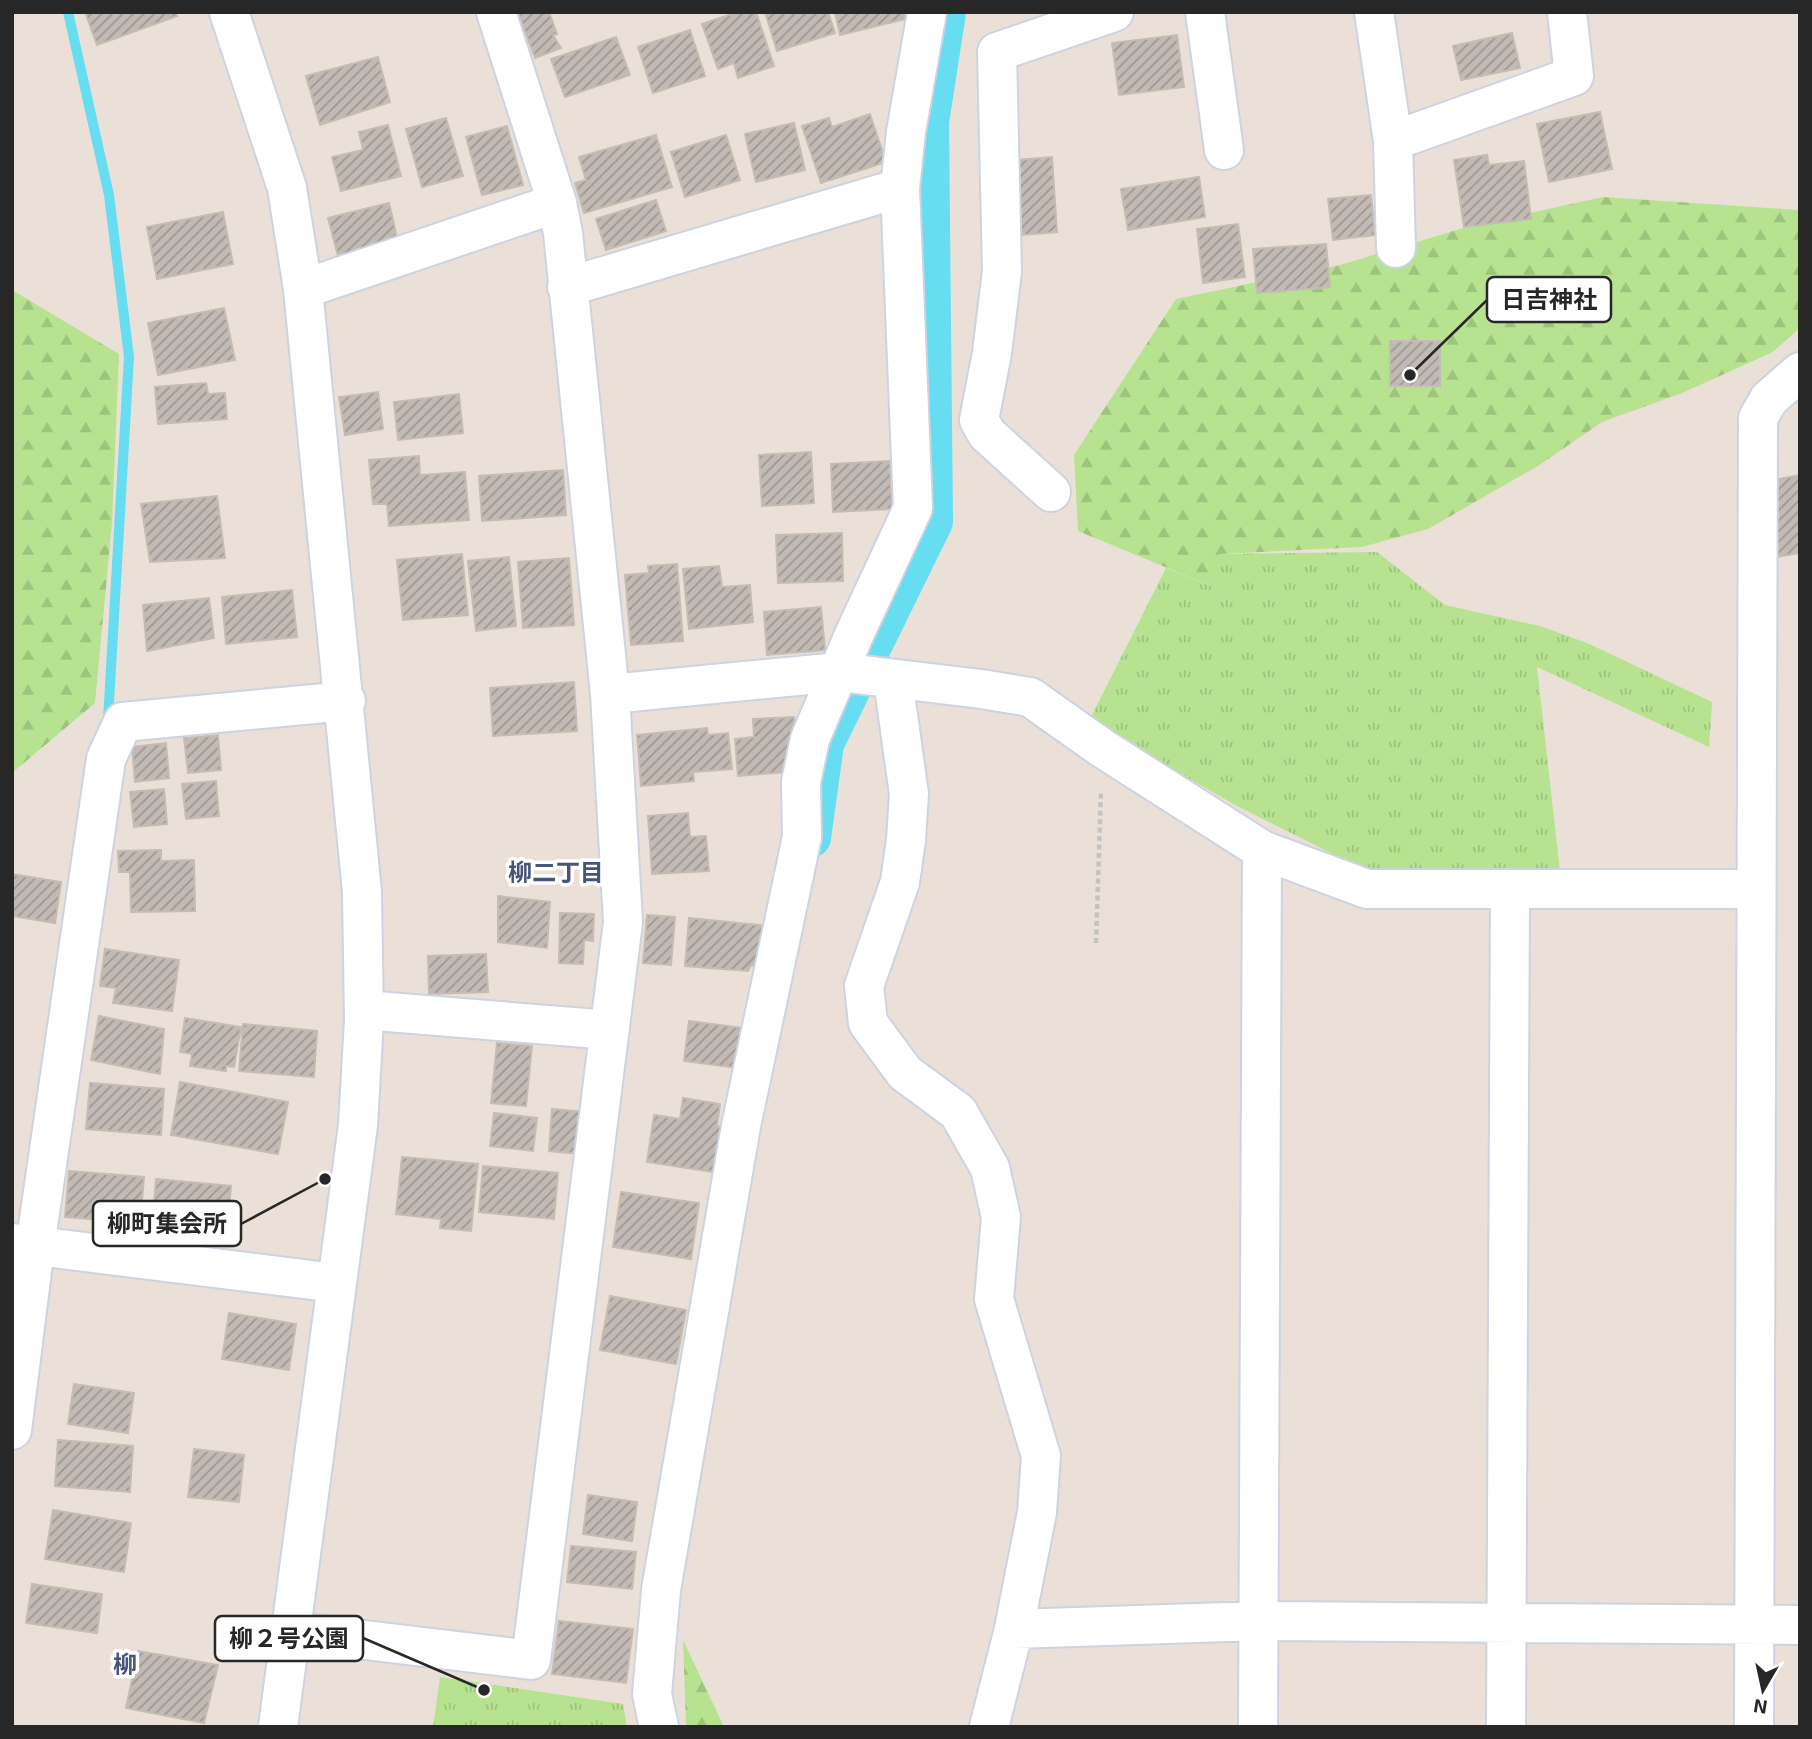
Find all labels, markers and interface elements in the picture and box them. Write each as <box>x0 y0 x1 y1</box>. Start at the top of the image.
callout: 日吉神社 <box>1487 277 1611 322</box>
text: 日吉神社 <box>1501 284 1597 313</box>
district label: 柳二丁目 <box>508 857 604 886</box>
callout: 柳町集会所 <box>93 1201 241 1246</box>
text: 柳町集会所 <box>107 1208 227 1237</box>
callout: 柳２号公園 <box>215 1616 363 1661</box>
text: 柳２号公園 <box>229 1623 349 1652</box>
district label: 柳 <box>113 1649 137 1678</box>
north arrow <box>1728 1655 1798 1725</box>
text: N <box>1752 1695 1769 1720</box>

